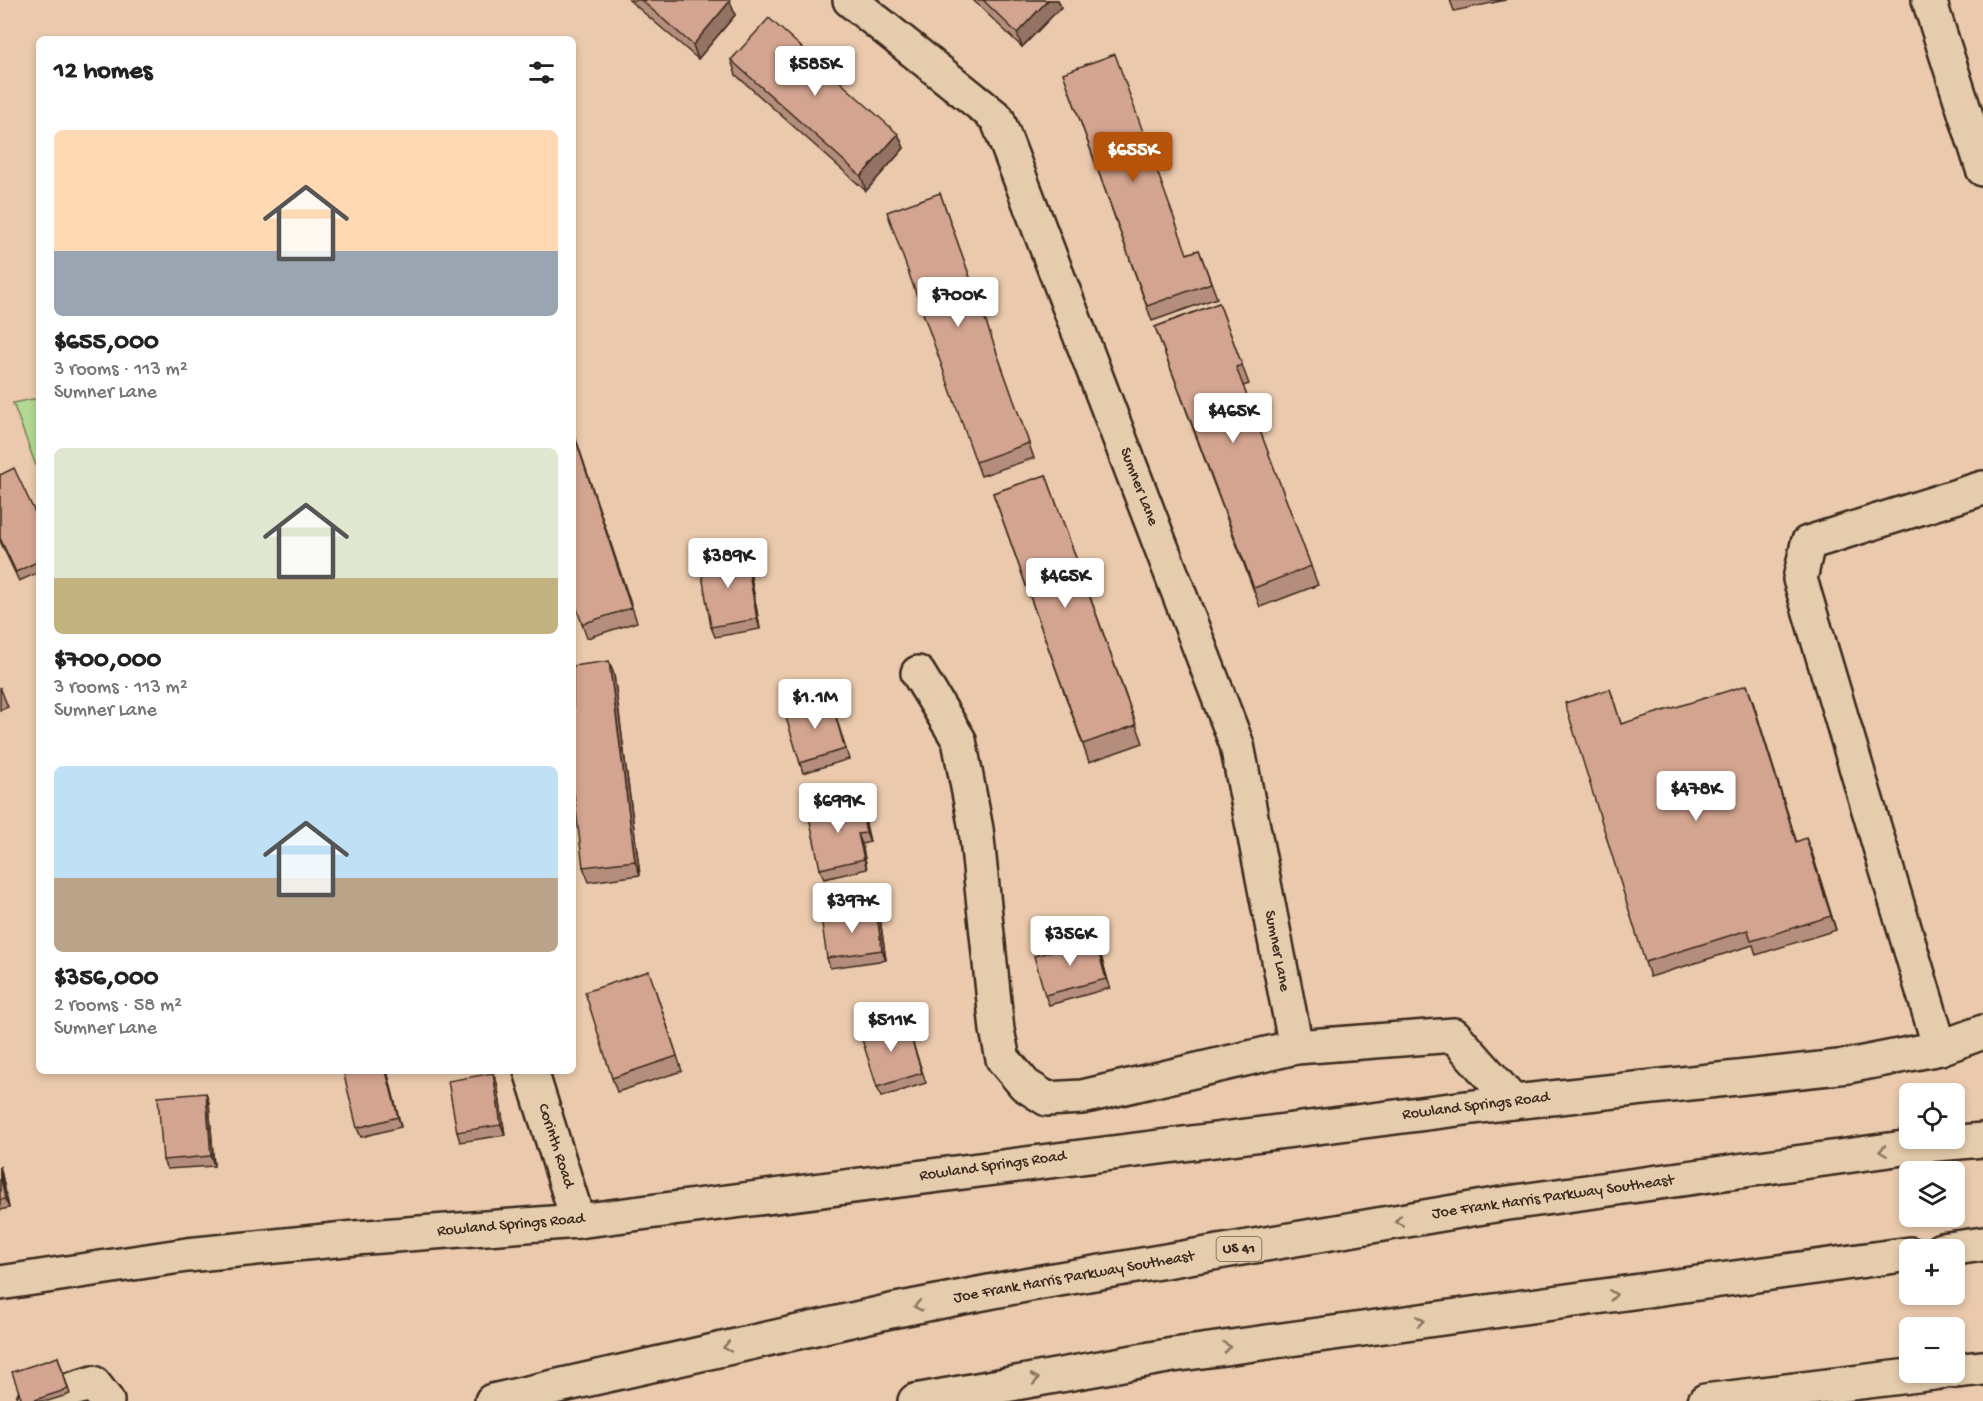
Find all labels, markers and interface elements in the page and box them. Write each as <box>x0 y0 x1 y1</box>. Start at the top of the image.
pin: $585K <box>773 46 857 97</box>
text: $585K <box>789 54 841 77</box>
icon: filters <box>525 56 558 89</box>
text: 12 homes <box>54 57 152 88</box>
pin: $655K <box>1091 132 1175 183</box>
text: $655K <box>1107 140 1159 163</box>
icon: home <box>252 169 360 277</box>
pin: $700K <box>916 277 1000 328</box>
text: $700K <box>931 285 985 308</box>
text: $655,000 <box>54 328 159 359</box>
text: 3 rooms · 113 m² <box>54 359 188 382</box>
text: Sumner Lane <box>54 382 157 405</box>
pin: $465K <box>1191 393 1275 444</box>
text: $465K <box>1208 401 1258 424</box>
street label: Sumner Lane <box>1114 445 1162 529</box>
icon: home <box>252 487 360 595</box>
pin: $389K <box>686 538 770 589</box>
text: $389K <box>702 546 754 569</box>
pin: $465K <box>1023 558 1107 609</box>
text: $465K <box>1040 566 1090 589</box>
text: $700,000 <box>54 646 161 677</box>
text: 3 rooms · 113 m² <box>54 677 188 700</box>
pin: $1.1M <box>773 679 857 730</box>
text: $1.1M <box>792 687 838 710</box>
text: Sumner Lane <box>54 700 157 723</box>
pin: $478K <box>1654 771 1738 822</box>
text: $478K <box>1671 779 1721 802</box>
pin: $699K <box>796 783 880 834</box>
text: $699K <box>813 791 863 814</box>
icon: home <box>252 805 360 913</box>
pin: $397K <box>810 883 894 934</box>
text: $397K <box>827 891 877 914</box>
street label: Sumner Lane <box>1259 909 1293 994</box>
pin: $356K <box>1028 916 1112 967</box>
text: $356K <box>1044 924 1096 947</box>
text: $356,000 <box>54 964 158 995</box>
text: 2 rooms · 58 m² <box>54 995 182 1018</box>
pin: $511K <box>849 1002 933 1053</box>
text: $511K <box>868 1010 914 1033</box>
text: Sumner Lane <box>54 1018 157 1041</box>
map controls <box>1899 1083 1965 1383</box>
button: locate <box>1899 1083 1965 1149</box>
street label: Rowland Springs Road <box>1401 1088 1552 1125</box>
street label: Corinth Road <box>532 1101 578 1192</box>
one-way arrow <box>1879 1145 1888 1157</box>
street label: Rowland Springs Road <box>918 1147 1069 1187</box>
button: layers <box>1899 1161 1965 1227</box>
street label: Joe Frank Harris Parkway Southeast <box>1431 1171 1677 1224</box>
street label: Rowland Springs Road <box>436 1210 587 1242</box>
one-way arrow <box>1395 1215 1404 1227</box>
road number: US 41 <box>1216 1237 1262 1261</box>
button: + <box>1899 1239 1965 1305</box>
street label: Joe Frank Harris Parkway Southeast <box>952 1247 1197 1309</box>
one-way arrow <box>1609 1289 1618 1301</box>
one-way arrow <box>913 1299 923 1312</box>
one-way arrow <box>1416 1316 1425 1328</box>
button: − <box>1899 1317 1965 1383</box>
one-way arrow <box>722 1340 732 1353</box>
one-way arrow <box>1222 1342 1232 1354</box>
one-way arrow <box>1029 1373 1039 1386</box>

